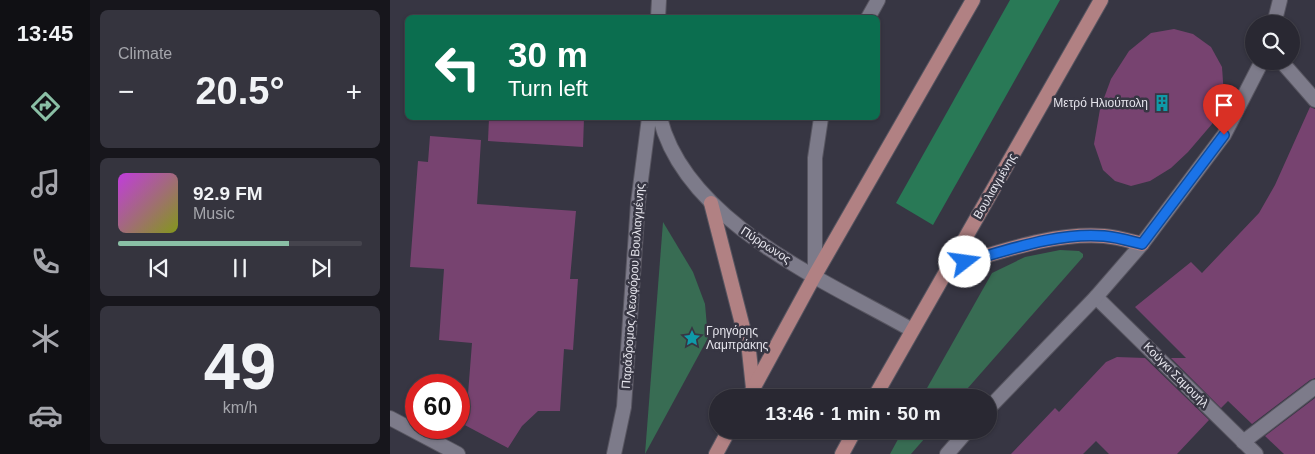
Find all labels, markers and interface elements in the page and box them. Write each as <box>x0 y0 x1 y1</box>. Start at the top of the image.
map controls <box>1245 15 1300 70</box>
button: search <box>1245 15 1300 70</box>
text: 13:45 <box>17 21 73 46</box>
icon: left <box>425 35 490 100</box>
text: 30 m <box>508 35 588 74</box>
text: Climate <box>118 45 172 62</box>
text: 20.5° <box>195 70 285 112</box>
text: − <box>118 76 134 107</box>
text: + <box>346 76 362 107</box>
text: Turn left <box>508 76 588 101</box>
pin <box>1203 84 1245 135</box>
icon: directions <box>28 89 63 124</box>
icon: arrive <box>1210 91 1238 119</box>
building icon: Μετρό Ηλιούπολη <box>1152 93 1172 113</box>
place label: Μετρό Ηλιούπολη <box>1053 96 1148 110</box>
street label: Βουλιαγμένης <box>971 150 1020 221</box>
icon: music <box>28 166 63 201</box>
text: 92.9 FM <box>193 183 263 204</box>
street label: Παράδρομος Λεωφόρου Βουλιαγμένης <box>619 183 647 389</box>
text: Music <box>193 205 235 222</box>
street label: Πύρρωνος <box>738 224 794 266</box>
position arrow <box>938 235 990 287</box>
icon: phone <box>28 244 63 279</box>
icon: previous <box>145 254 173 282</box>
icon: pause <box>226 254 254 282</box>
icon: next <box>307 254 335 282</box>
icon: climate <box>28 321 63 356</box>
place label: Γρηγόρης Λαμπράκης <box>706 324 769 352</box>
place icon: Γρηγόρης Λαμπράκης <box>682 328 702 348</box>
text: 49 <box>204 330 276 403</box>
street label: Κούγκι Σαμουήλ <box>1141 340 1211 410</box>
speed limit sign: 60 <box>405 374 470 439</box>
icon: car <box>28 398 63 433</box>
text: km/h <box>223 399 257 416</box>
text: 13:46 · 1 min · 50 m <box>765 403 941 424</box>

